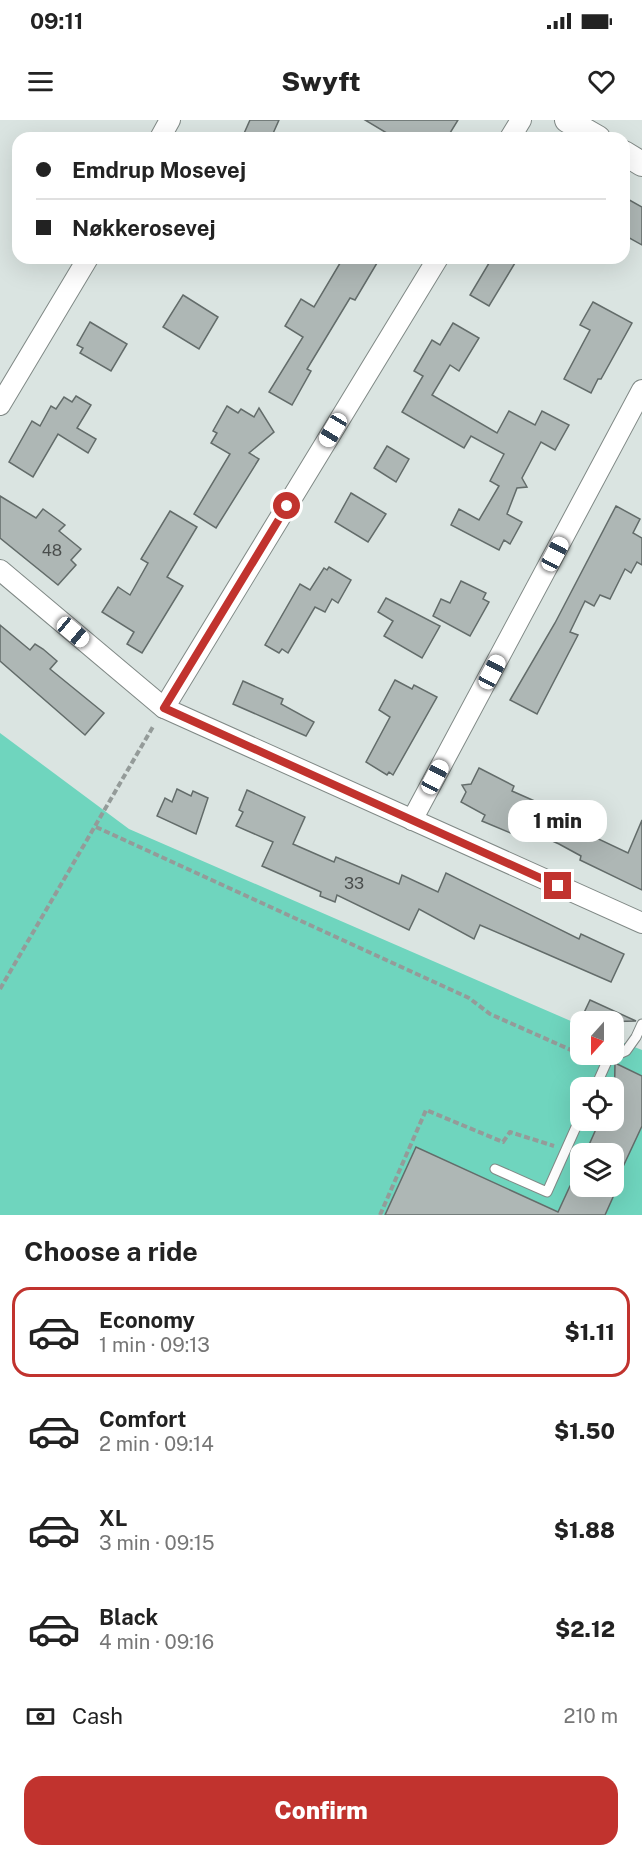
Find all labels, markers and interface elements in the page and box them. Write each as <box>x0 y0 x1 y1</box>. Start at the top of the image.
text: 09:11 <box>30 8 83 34</box>
icon: menu <box>24 65 57 98</box>
text: Swyft <box>281 65 361 97</box>
icon: heart <box>585 65 618 98</box>
text: Emdrup Mosevej <box>72 157 246 183</box>
text: Nøkkerosevej <box>72 215 216 241</box>
car <box>316 410 350 450</box>
route start <box>273 492 300 519</box>
car <box>539 534 571 574</box>
house number: 48 <box>42 541 62 560</box>
car <box>53 614 93 650</box>
car <box>476 652 508 692</box>
car <box>419 757 451 797</box>
callout: 1 min <box>508 799 608 841</box>
text: 1 min <box>533 809 582 833</box>
route end <box>544 872 571 899</box>
house number: 33 <box>344 874 364 893</box>
north arrow <box>570 1011 624 1065</box>
map controls <box>570 1011 624 1197</box>
button: locate <box>570 1077 624 1131</box>
button: layers <box>570 1143 624 1197</box>
text: Choose a ride <box>24 1235 198 1267</box>
icon: car <box>27 1305 81 1359</box>
text: Economy <box>99 1307 195 1333</box>
text: $1.11 <box>565 1319 615 1345</box>
text: 1 min · 09:13 <box>99 1333 210 1357</box>
icon: car <box>27 1404 81 1458</box>
text: Comfort <box>99 1406 186 1432</box>
text: $1.50 <box>554 1418 615 1444</box>
text: 2 min · 09:14 <box>99 1432 214 1456</box>
icon: car <box>27 1503 81 1557</box>
text: XL <box>99 1505 127 1531</box>
text: $1.88 <box>554 1517 615 1543</box>
text: 3 min · 09:15 <box>99 1531 215 1555</box>
icon: car <box>27 1602 81 1656</box>
text: Black <box>99 1604 158 1630</box>
text: $2.12 <box>555 1616 615 1642</box>
text: 4 min · 09:16 <box>99 1630 214 1654</box>
icon: cash <box>24 1700 57 1733</box>
text: Cash <box>72 1703 123 1729</box>
text: 210 m <box>564 1704 618 1728</box>
button: Confirm <box>24 1776 618 1845</box>

